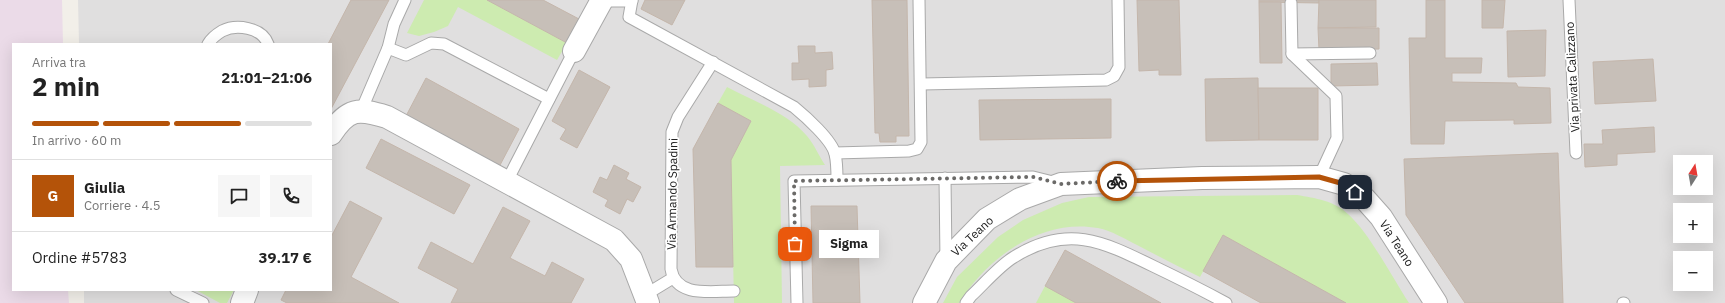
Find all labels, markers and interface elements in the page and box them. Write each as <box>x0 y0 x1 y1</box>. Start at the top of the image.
street label: Via privata Calizzano <box>1562 21 1582 133</box>
text: Arriva tra <box>32 54 86 71</box>
text: 21:01–21:06 <box>221 68 312 87</box>
text: 2 min <box>32 69 100 103</box>
text: In arrivo · 60 m <box>32 132 121 149</box>
street label: Via Armando Spadini <box>664 138 680 250</box>
north arrow <box>1673 155 1713 195</box>
map controls <box>1673 155 1713 291</box>
courier <box>1097 161 1137 201</box>
icon: bike <box>1106 170 1128 192</box>
button: chat <box>218 175 260 217</box>
button: phone <box>270 175 312 217</box>
pin <box>1338 175 1372 209</box>
text: Giulia <box>84 178 125 197</box>
icon: home <box>1344 181 1366 203</box>
text: G <box>48 186 58 205</box>
text: Corriere · 4.5 <box>84 197 161 214</box>
button: + <box>1673 203 1713 243</box>
street label: Via Teano <box>948 213 996 259</box>
street label: Via Teano <box>1377 217 1418 269</box>
pin <box>778 227 812 261</box>
callout: Sigma <box>819 230 879 258</box>
icon: bag <box>784 233 806 255</box>
text: Sigma <box>830 235 868 252</box>
text: Ordine #5783 <box>32 248 127 267</box>
text: 39.17 € <box>258 248 312 267</box>
button: − <box>1673 251 1713 291</box>

